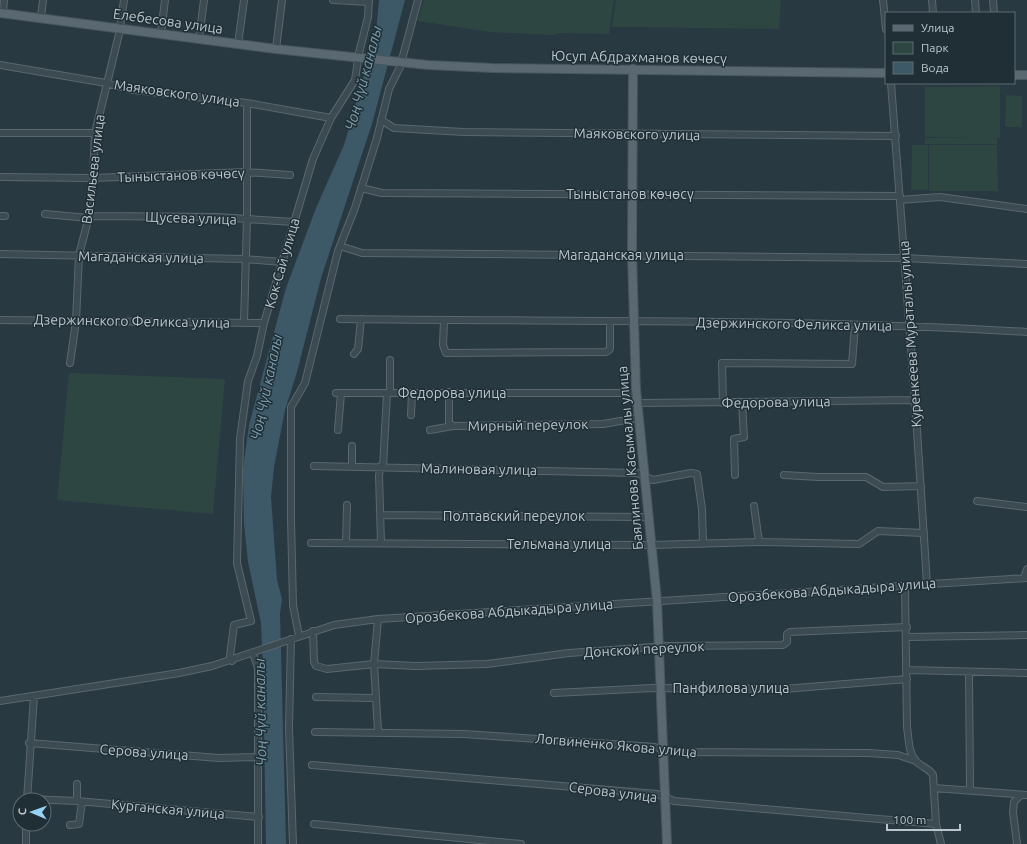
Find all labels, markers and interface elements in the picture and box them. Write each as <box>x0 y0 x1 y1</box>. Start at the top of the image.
street label: Елебесова улица <box>112 5 224 37</box>
legend <box>885 12 1015 84</box>
text: Улица <box>921 21 954 34</box>
water label: Чоң Чүй каналы <box>341 24 385 132</box>
text: Парк <box>921 41 949 54</box>
street label: Юсуп Абдрахманов көчөсү <box>551 47 727 67</box>
text: Вода <box>921 61 949 74</box>
street label: Маяковского улица <box>113 76 241 110</box>
street label: Васильева улица <box>78 113 108 225</box>
street label: Маяковского улица <box>574 125 700 143</box>
street label: Тыныстанов көчөсү <box>117 165 245 185</box>
street label: Тыныстанов көчөсү <box>566 186 694 202</box>
street label: Щусева улица <box>145 208 237 228</box>
street label: Кок-Сай улица <box>261 216 303 310</box>
street label: Куренкеева Мураталы улица <box>895 240 925 428</box>
street label: Магаданская улица <box>558 247 684 263</box>
street label: Магаданская улица <box>78 248 204 266</box>
street label: Дзержинского Феликса улица <box>34 311 230 331</box>
street label: Дзержинского Феликса улица <box>696 314 892 334</box>
water label: Чоң Чүй каналы <box>247 333 285 441</box>
street label: Баялинова Касымалы улица <box>614 365 646 551</box>
street label: Федорова улица <box>397 385 507 401</box>
street label: Федорова улица <box>721 393 831 411</box>
street label: Мирный переулок <box>468 416 588 434</box>
street label: Малиновая улица <box>421 460 537 478</box>
street label: Полтавский переулок <box>443 508 585 524</box>
street label: Тельмана улица <box>507 536 611 552</box>
street label: Орозбекова Абдыкадыра улица <box>727 575 937 605</box>
street label: Орозбекова Абдыкадыра улица <box>404 596 614 626</box>
street label: Донской переулок <box>583 638 705 660</box>
water label: Чоң Чүй каналы <box>251 658 269 766</box>
street label: Панфилова улица <box>673 680 789 696</box>
street label: Логвиненко Якова улица <box>534 730 698 760</box>
street label: Серова улица <box>99 741 189 763</box>
street label: Серова улица <box>568 779 658 805</box>
north arrow <box>12 792 52 832</box>
street label: Курганская улица <box>111 796 225 822</box>
scale bar <box>887 806 960 832</box>
text: С <box>16 808 28 815</box>
text: 100 m <box>893 813 926 826</box>

